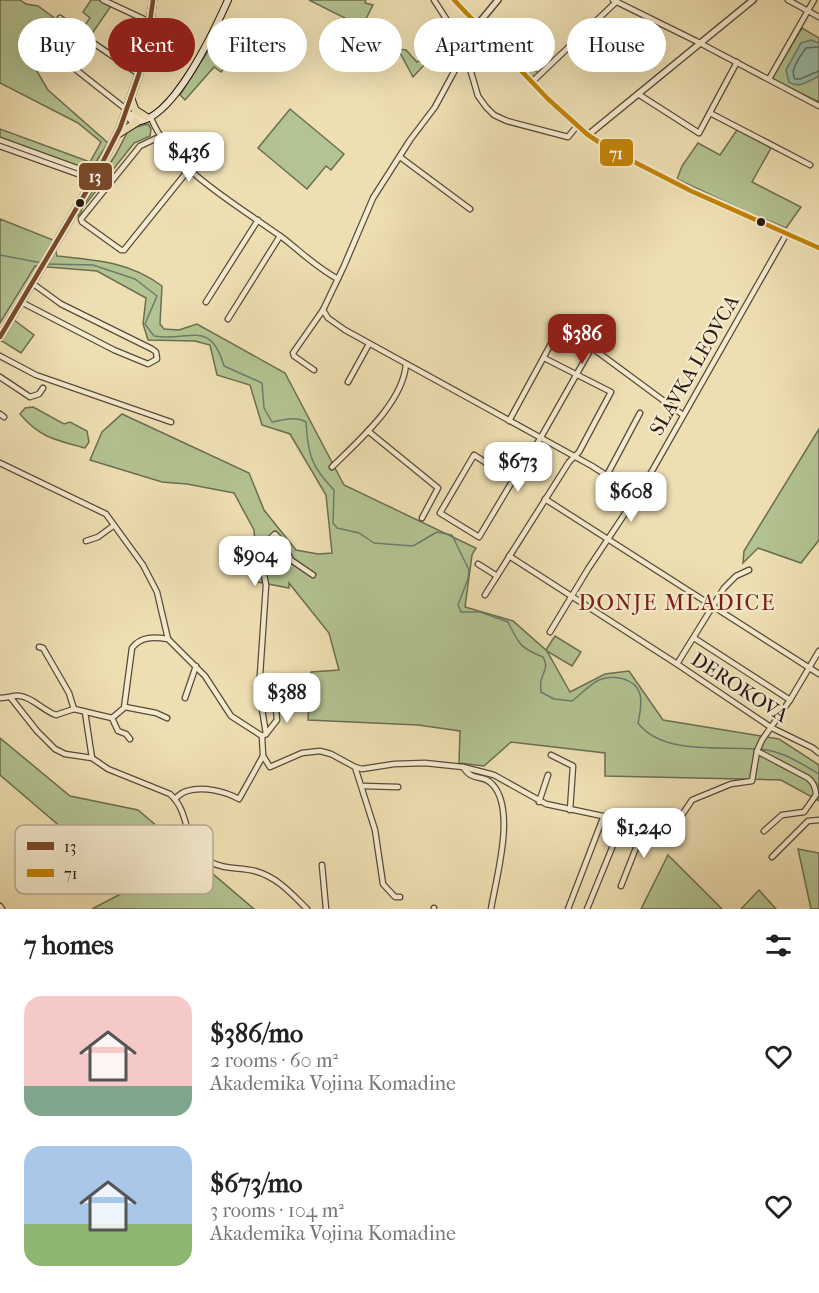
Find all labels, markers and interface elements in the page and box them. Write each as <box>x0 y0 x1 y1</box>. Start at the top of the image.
chip: Buy <box>18 18 96 72</box>
chip: Rent <box>108 18 195 72</box>
chip: Filters <box>207 18 307 72</box>
chip: New <box>319 18 402 72</box>
chip: Apartment <box>414 18 555 72</box>
chip: House <box>567 18 666 72</box>
pin: $436 <box>153 132 225 183</box>
line badge: 71 <box>599 138 634 167</box>
text: $436 <box>168 140 210 163</box>
text: 71 <box>608 144 623 163</box>
line badge: 13 <box>78 162 113 191</box>
text: 13 <box>89 167 101 187</box>
unlabelled marker <box>74 197 86 209</box>
unlabelled marker <box>755 216 767 228</box>
street label: SLAVKA LEOVCA <box>645 290 744 439</box>
pin: $386 <box>546 314 618 365</box>
text: $386 <box>562 322 602 345</box>
pin: $673 <box>482 442 554 493</box>
text: $673 <box>498 450 538 473</box>
pin: $608 <box>595 472 667 523</box>
text: $608 <box>610 480 652 503</box>
pin: $904 <box>219 536 291 587</box>
text: $904 <box>233 544 277 567</box>
district label: DONJE MLADICE <box>578 590 776 616</box>
street label: DEROKOVA <box>687 648 793 728</box>
pin: $388 <box>251 673 323 724</box>
text: $388 <box>267 681 307 704</box>
pin: $1,240 <box>595 808 693 859</box>
text: $1,240 <box>616 816 672 839</box>
legend <box>15 825 213 894</box>
text: 13 <box>64 837 76 856</box>
text: 71 <box>64 864 77 883</box>
icon: filters <box>762 929 795 962</box>
text: 7 homes <box>24 930 114 961</box>
text: $386/mo <box>210 1018 303 1049</box>
icon: home <box>72 1020 144 1092</box>
icon: heart <box>762 1040 795 1073</box>
text: 2 rooms · 60 m² <box>210 1049 338 1072</box>
text: Akademika Vojina Komadine <box>210 1072 456 1095</box>
text: $673/mo <box>210 1168 302 1199</box>
icon: home <box>72 1170 144 1242</box>
icon: heart <box>762 1190 795 1223</box>
text: 3 rooms · 104 m² <box>210 1199 344 1222</box>
text: Akademika Vojina Komadine <box>210 1222 456 1245</box>

